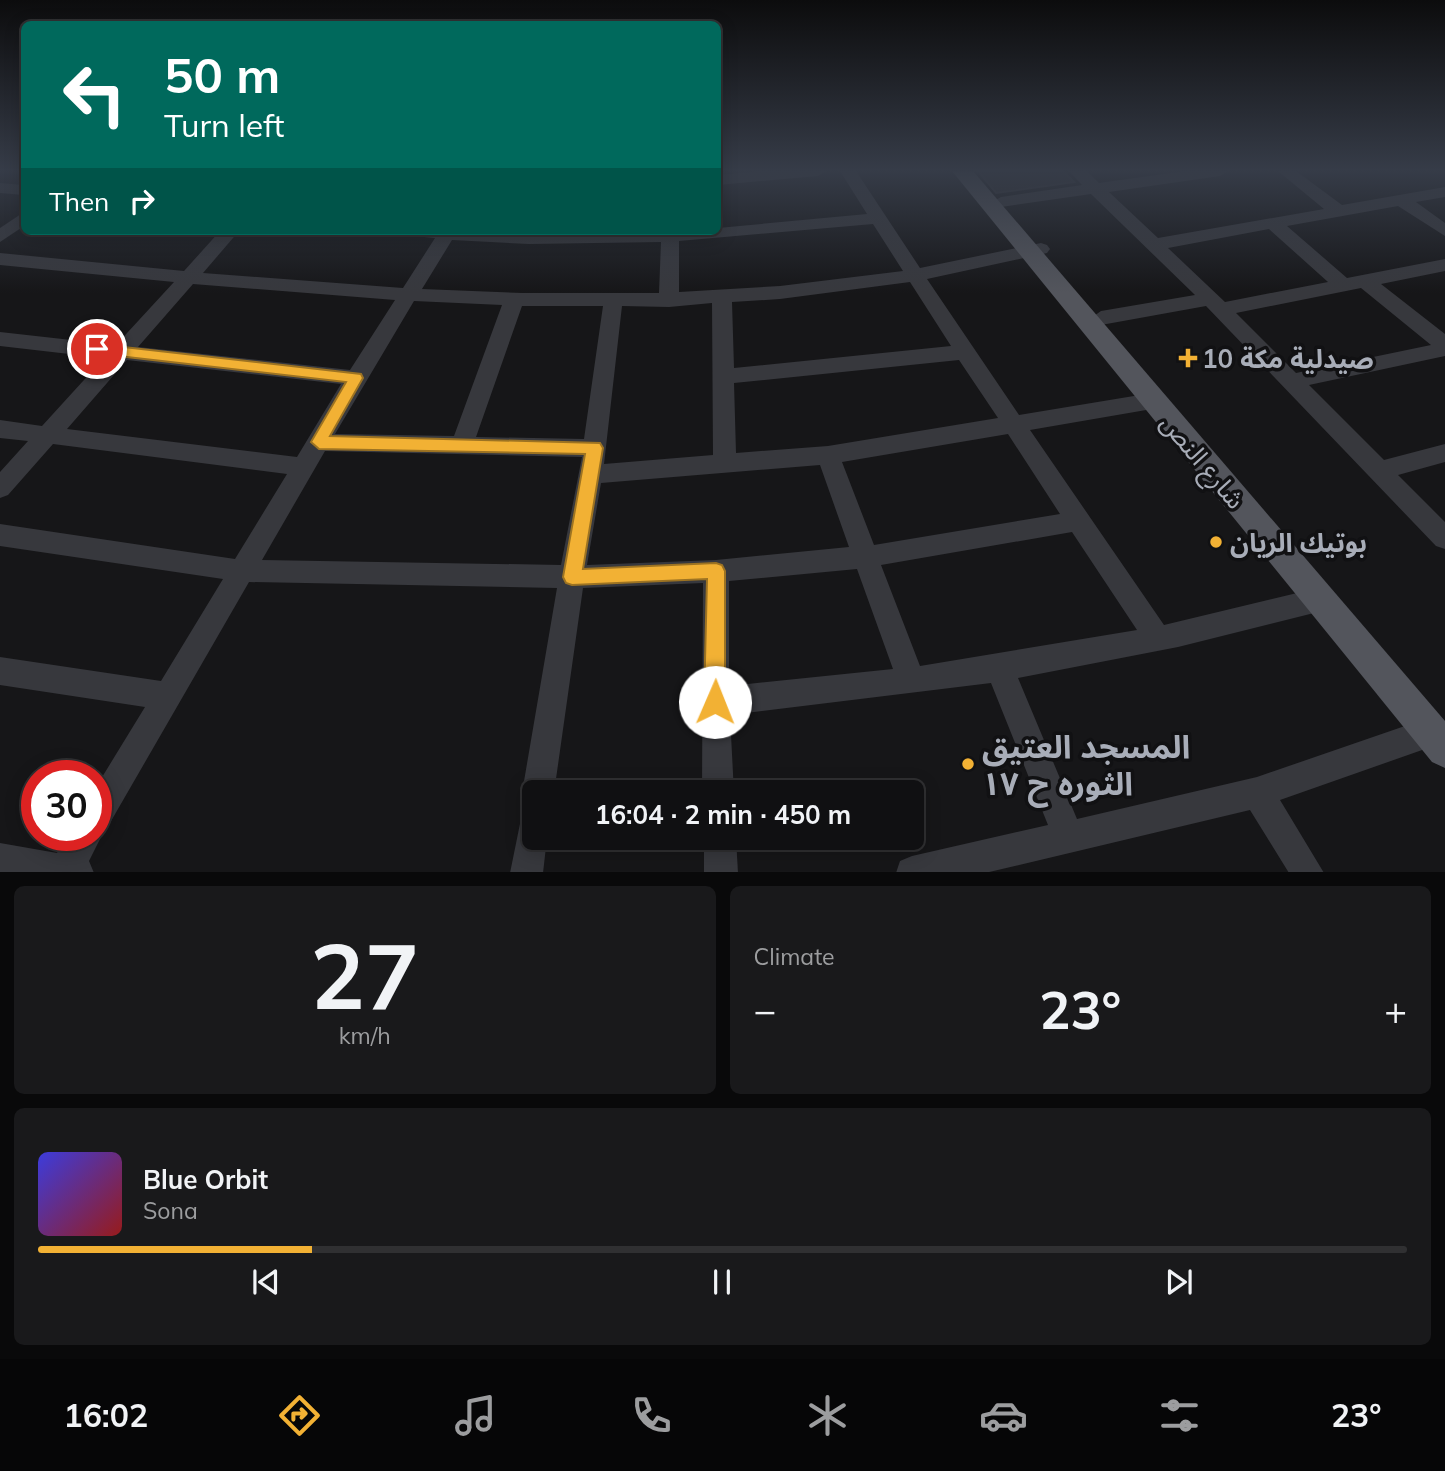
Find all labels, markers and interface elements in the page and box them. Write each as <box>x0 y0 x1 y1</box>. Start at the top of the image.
text: 50 m <box>164 44 280 105</box>
icon: left <box>49 49 140 140</box>
text: Turn left <box>164 105 284 145</box>
icon: right <box>123 182 161 220</box>
text: Then <box>49 185 109 218</box>
pin <box>67 319 127 379</box>
icon: arrive <box>78 330 116 368</box>
place label: صيدلية مكة 10 <box>1202 342 1374 375</box>
marker: صيدلية مكة 10 <box>1180 350 1196 366</box>
street label: شارع النص <box>1151 407 1252 517</box>
place label: بوتيك الريان <box>1230 526 1367 559</box>
marker: بوتيك الريان <box>1208 534 1224 550</box>
position arrow <box>678 665 752 739</box>
place label: المسجد العتيق الثوره ح ١٧ <box>982 726 1190 808</box>
marker: المسجد العتيق الثوره ح ١٧ <box>960 756 976 772</box>
speed limit sign: 30 <box>21 760 112 851</box>
text: 16:04 · 2 min · 450 m <box>595 798 851 831</box>
text: 27 <box>310 918 419 1032</box>
text: Climate <box>754 942 835 971</box>
text: 23° <box>1039 977 1121 1042</box>
text: − <box>754 986 776 1034</box>
text: + <box>1384 986 1407 1034</box>
text: km/h <box>339 1021 391 1050</box>
text: Blue Orbit <box>143 1163 268 1196</box>
text: Sona <box>143 1196 198 1225</box>
icon: previous <box>247 1263 285 1301</box>
icon: pause <box>703 1263 741 1301</box>
icon: next <box>1160 1263 1198 1301</box>
icon: directions <box>275 1391 324 1440</box>
icon: music <box>451 1391 500 1440</box>
icon: phone <box>627 1391 676 1440</box>
icon: climate <box>803 1391 852 1440</box>
icon: car <box>979 1391 1028 1440</box>
icon: filters <box>1155 1391 1204 1440</box>
text: 16:02 <box>63 1395 148 1435</box>
text: 23° <box>1331 1395 1381 1435</box>

